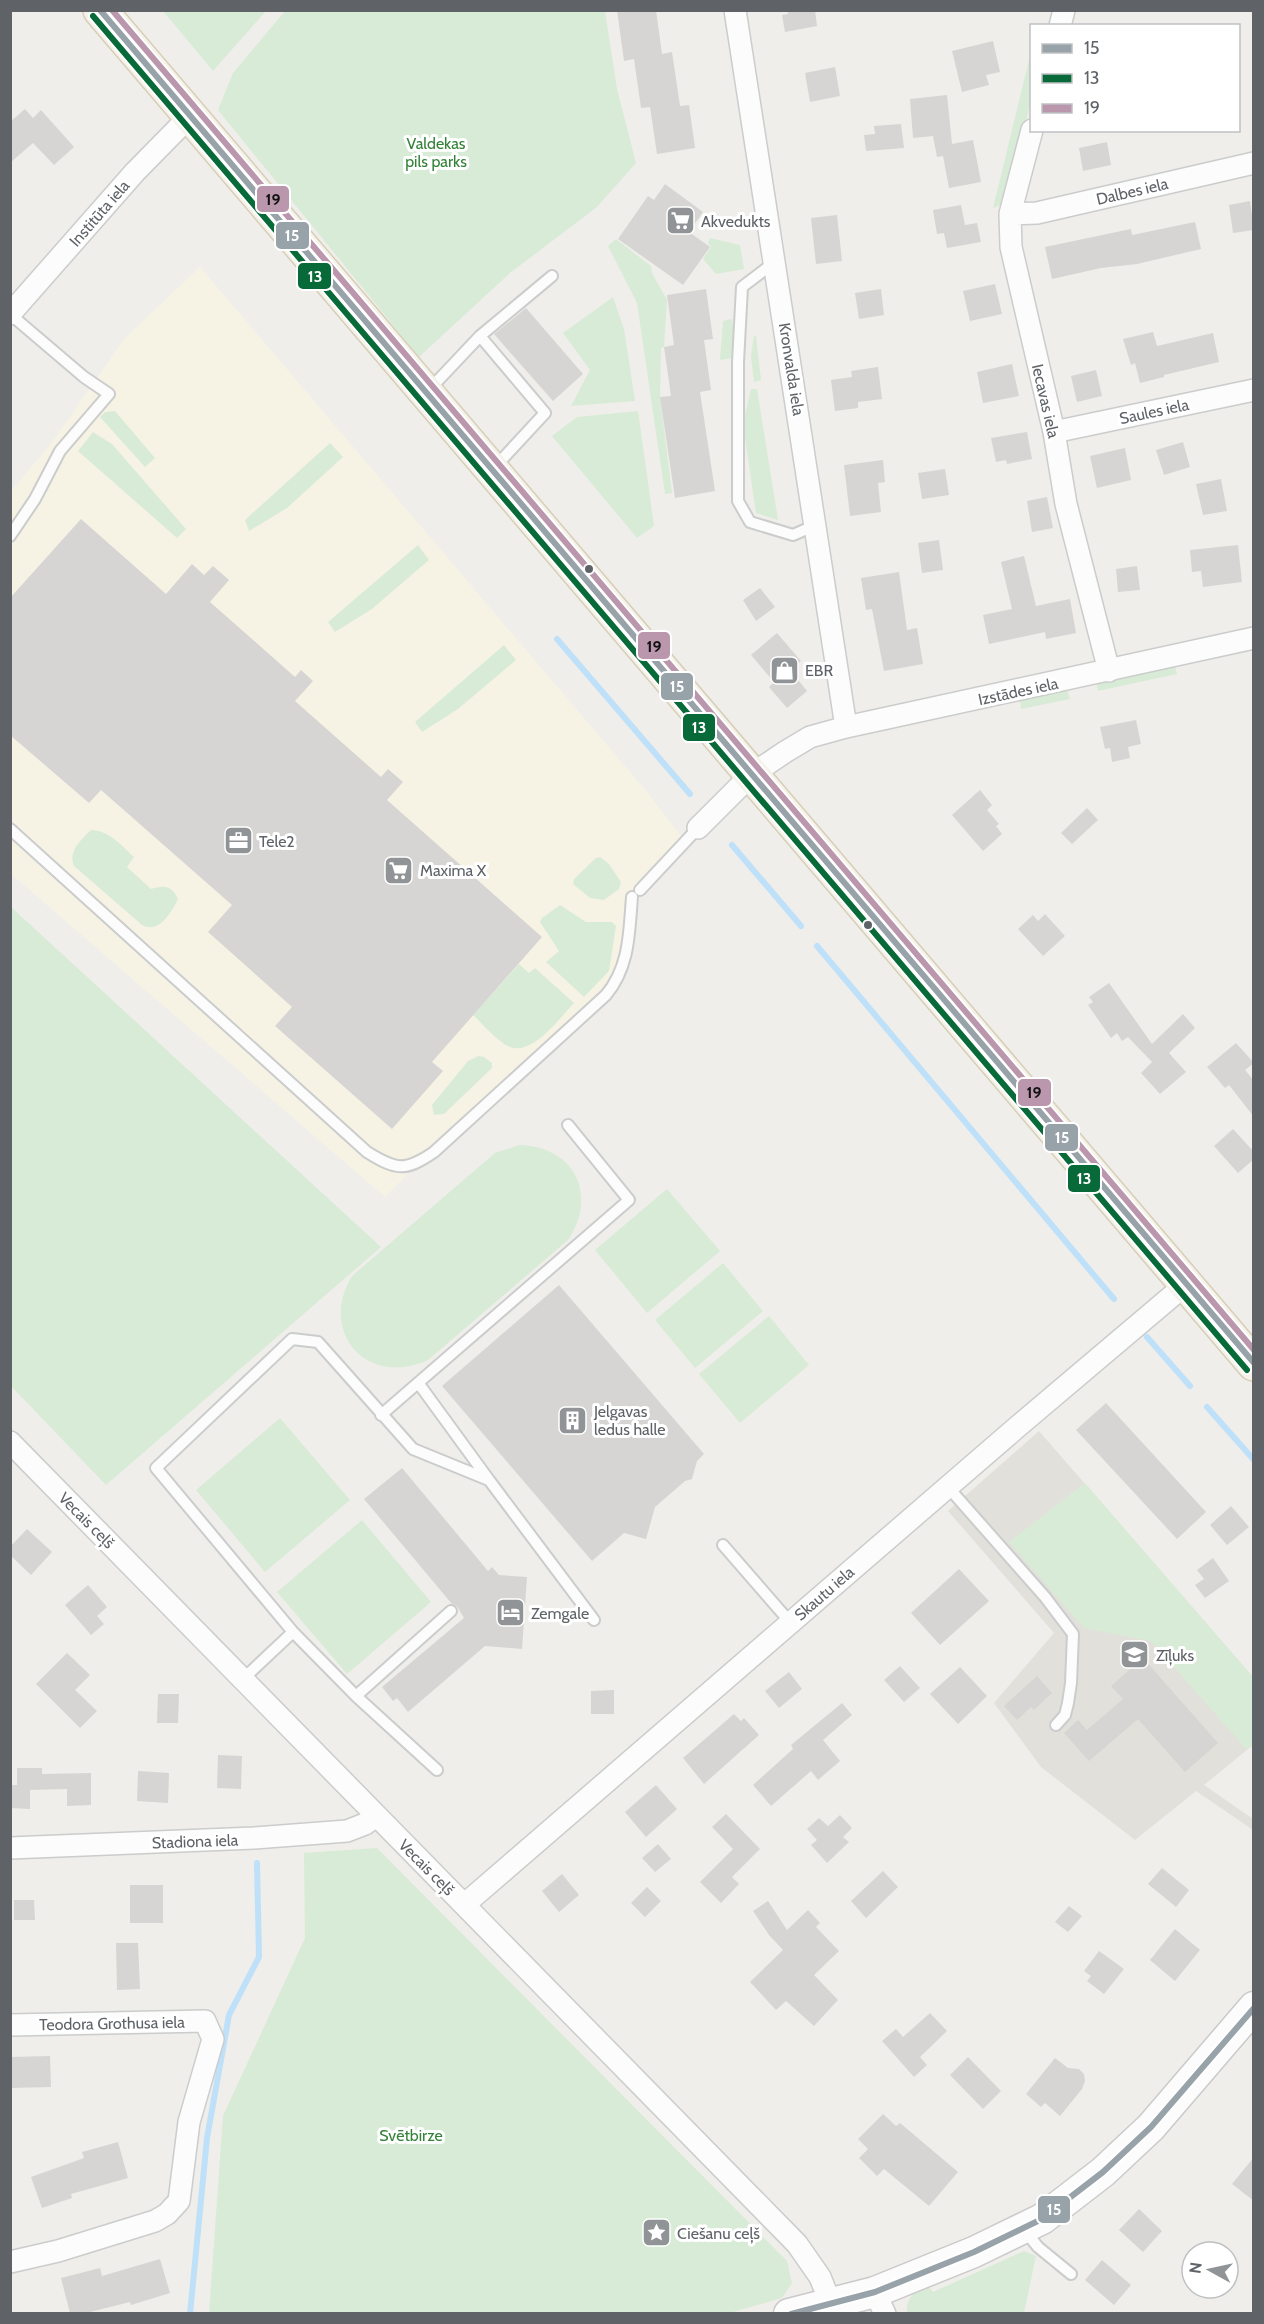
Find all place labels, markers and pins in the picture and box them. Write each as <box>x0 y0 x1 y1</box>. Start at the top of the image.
supermarket icon: Akvedukts <box>664 205 696 237</box>
place label: Akvedukts <box>701 212 771 231</box>
unlabelled marker <box>583 563 595 575</box>
shop icon: EBR <box>768 654 800 686</box>
place label: EBR <box>805 661 833 680</box>
office icon: Tele2 <box>222 825 254 857</box>
place label: Tele2 <box>259 832 295 851</box>
supermarket icon: Maxima X <box>383 854 415 886</box>
place label: Maxima X <box>420 861 487 880</box>
unlabelled marker <box>862 919 874 931</box>
place label: Jelgavas ledus halle <box>593 1402 665 1439</box>
building icon: Jelgavas ledus halle <box>557 1404 589 1436</box>
hotel icon: Zemgale <box>494 1597 526 1629</box>
place label: Zemgale <box>531 1604 589 1623</box>
school or university icon: Zīļuks <box>1119 1639 1151 1671</box>
place label: Zīļuks <box>1156 1646 1195 1666</box>
place icon: Ciešanu ceļš <box>640 2217 672 2249</box>
place label: Ciešanu ceļš <box>677 2224 760 2244</box>

